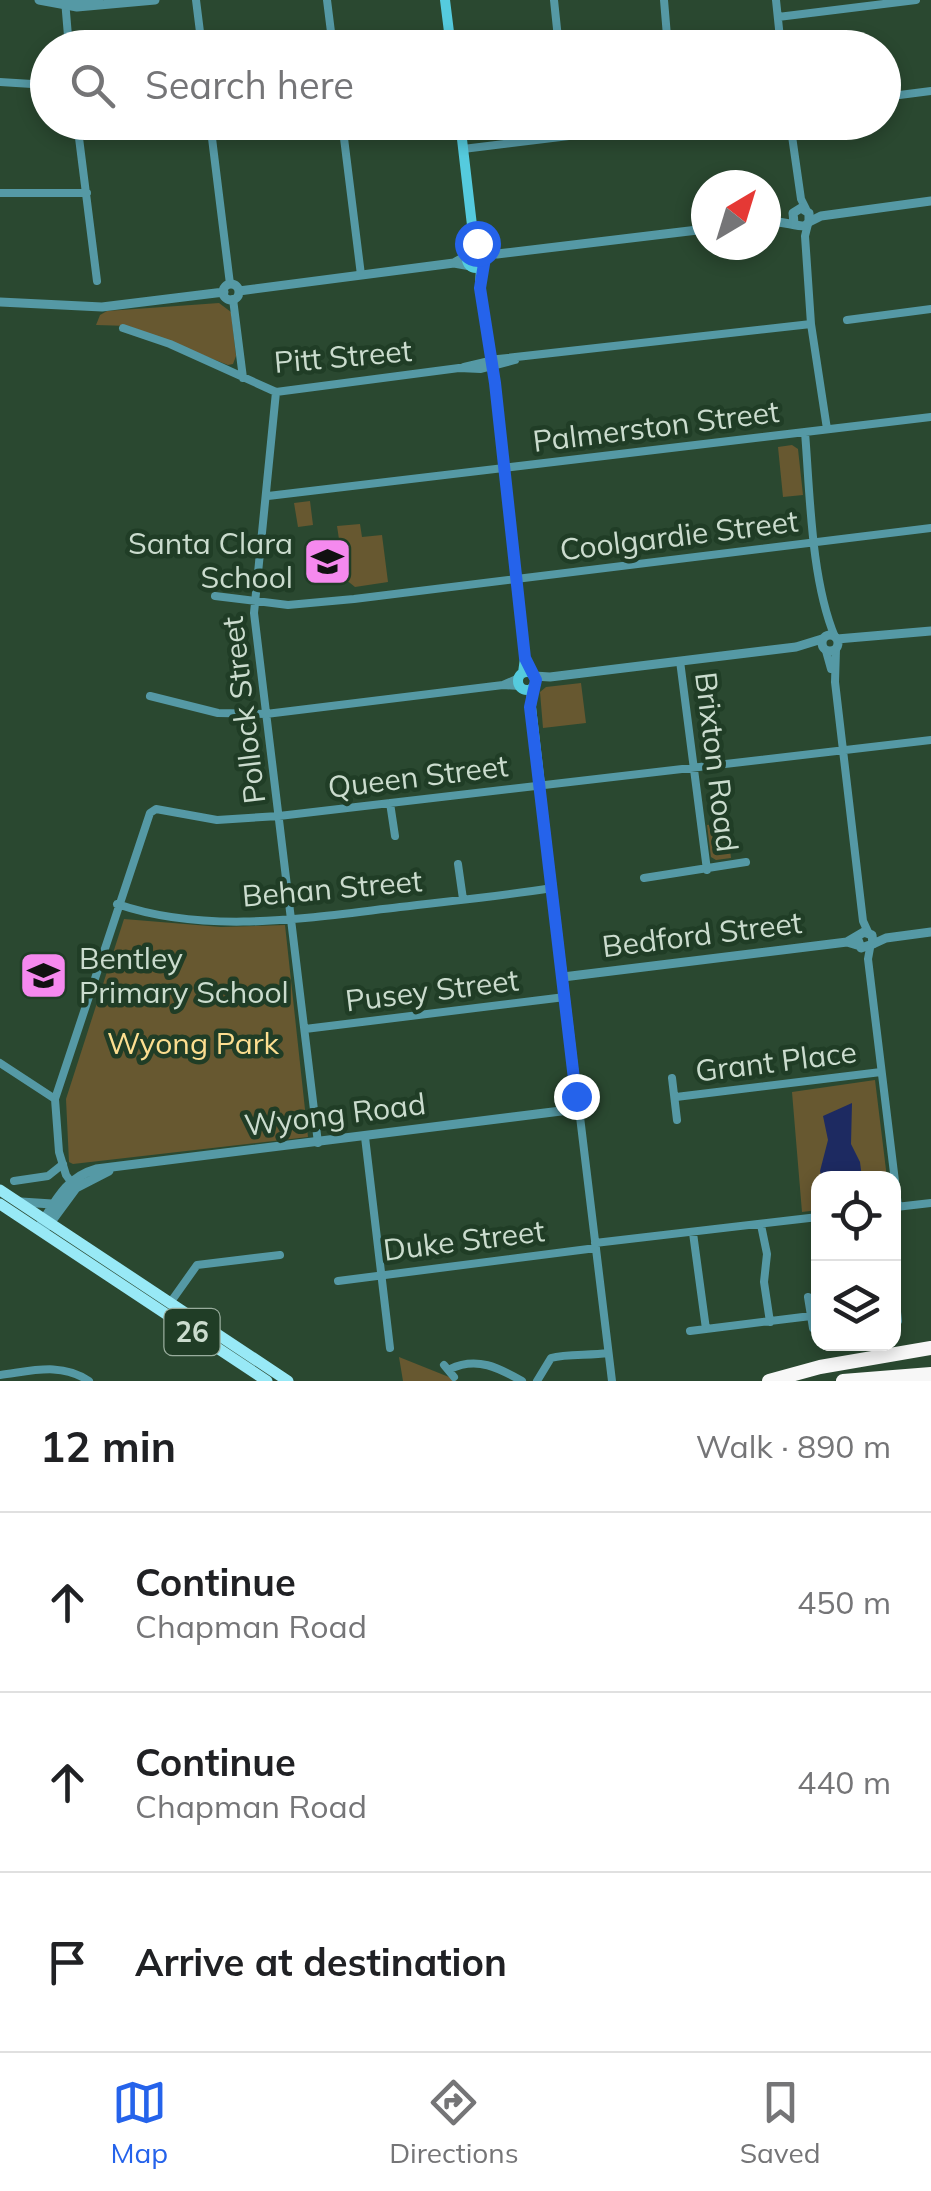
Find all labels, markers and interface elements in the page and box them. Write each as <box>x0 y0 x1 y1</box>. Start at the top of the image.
search box <box>30 30 901 140</box>
icon: search <box>65 58 120 113</box>
text: Search here <box>145 61 354 109</box>
north arrow <box>691 170 781 260</box>
route start <box>455 221 501 267</box>
street label: Pitt Street <box>272 331 413 381</box>
street label: Palmerston Street <box>531 392 781 460</box>
street label: Coolgardie Street <box>557 502 800 568</box>
place label: Santa Clara School <box>128 524 293 596</box>
school or university icon: Santa Clara School <box>302 535 354 587</box>
street label: Pollock Street <box>213 614 273 806</box>
street label: Brixton Road <box>687 670 747 854</box>
street label: Queen Street <box>325 746 510 806</box>
street label: Behan Street <box>240 861 424 915</box>
street label: Bedford Street <box>600 903 804 965</box>
place label: Bentley Primary School <box>79 939 289 1011</box>
school or university icon: Bentley Primary School <box>18 950 70 1002</box>
street label: Pusey Street <box>343 961 521 1019</box>
park label: Wyong Park <box>107 1024 280 1062</box>
street label: Grant Place <box>693 1032 859 1090</box>
route end <box>554 1074 600 1120</box>
street label: Wyong Road <box>242 1084 428 1144</box>
map controls <box>811 1171 901 1351</box>
button: locate <box>811 1171 901 1261</box>
street label: Duke Street <box>381 1211 547 1269</box>
button: layers <box>811 1261 901 1351</box>
road number: 26 <box>164 1309 220 1355</box>
text: 12 min <box>40 1420 176 1473</box>
text: Walk · 890 m <box>696 1426 891 1466</box>
text: Continue <box>135 1558 296 1606</box>
icon: ahead <box>40 1575 95 1630</box>
text: 450 m <box>797 1582 891 1622</box>
text: Chapman Road <box>135 1606 367 1646</box>
text: Continue <box>135 1738 296 1786</box>
icon: ahead <box>40 1755 95 1810</box>
text: 440 m <box>797 1762 891 1802</box>
text: Chapman Road <box>135 1786 367 1826</box>
icon: arrive <box>40 1935 95 1990</box>
text: Arrive at destination <box>135 1938 507 1986</box>
tab: Map <box>111 2075 168 2170</box>
tab: Directions <box>389 2075 519 2170</box>
tab: Saved <box>740 2075 820 2170</box>

